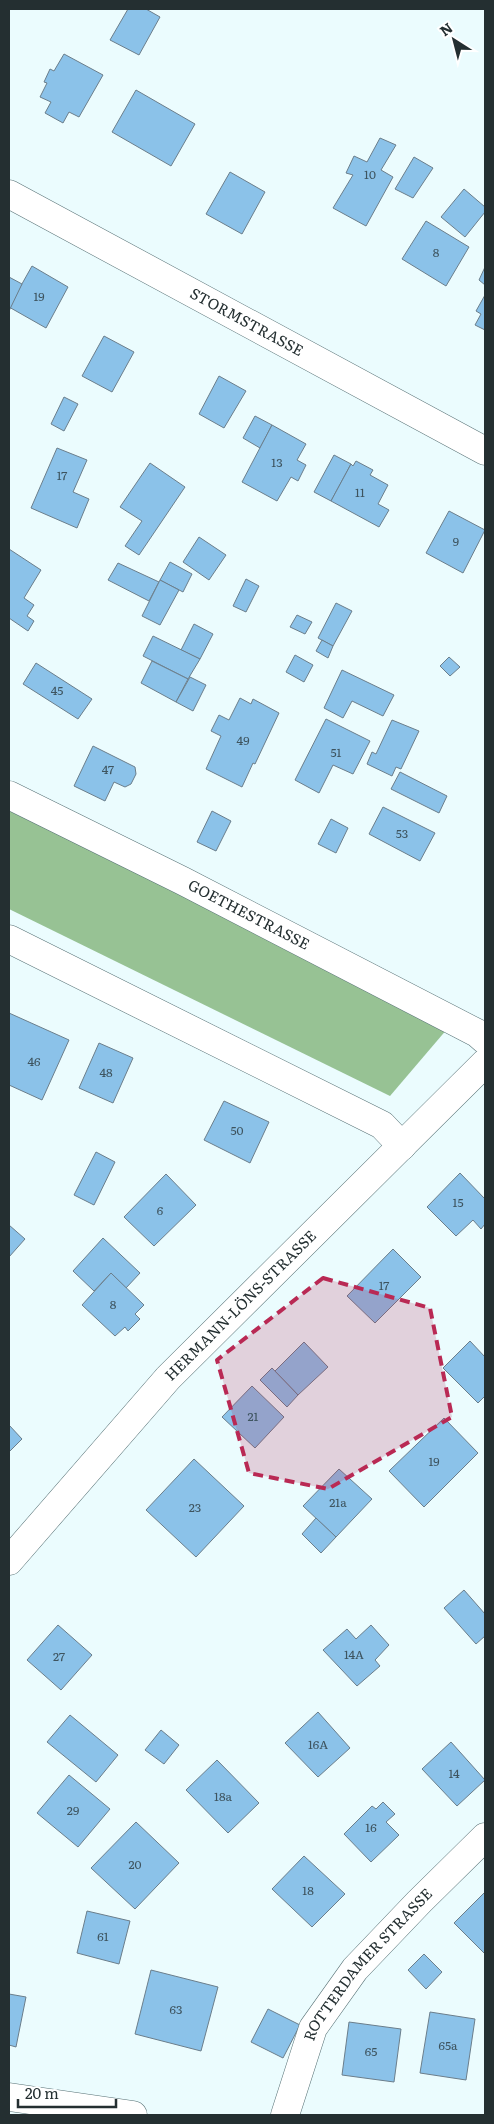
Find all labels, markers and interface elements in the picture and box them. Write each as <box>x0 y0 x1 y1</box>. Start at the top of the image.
north arrow <box>429 15 479 65</box>
text: N <box>435 17 457 40</box>
house number: 10 <box>364 165 376 183</box>
house number: 8 <box>433 243 440 261</box>
street label: STORMSTRASSE <box>186 281 308 361</box>
house number: 19 <box>33 287 45 305</box>
house number: 13 <box>271 453 283 471</box>
house number: 17 <box>57 466 67 484</box>
house number: 11 <box>355 483 365 501</box>
house number: 9 <box>453 532 459 550</box>
house number: 45 <box>51 681 63 699</box>
house number: 49 <box>237 731 249 749</box>
house number: 51 <box>331 743 342 761</box>
house number: 47 <box>102 760 114 778</box>
house number: 53 <box>396 824 408 842</box>
street label: GOETHESTRASSE <box>184 873 314 955</box>
house number: 46 <box>27 1052 41 1070</box>
house number: 48 <box>99 1063 113 1081</box>
house number: 50 <box>230 1121 244 1139</box>
house number: 15 <box>453 1193 463 1211</box>
house number: 6 <box>157 1201 164 1219</box>
street label: HERMANN-LÖNS-STRASSE <box>159 1224 321 1385</box>
house number: 17 <box>379 1276 389 1294</box>
house number: 8 <box>110 1295 117 1313</box>
house number: 21 <box>248 1407 259 1425</box>
house number: 19 <box>428 1452 440 1470</box>
house number: 21a <box>329 1493 347 1511</box>
house number: 23 <box>189 1498 201 1516</box>
house number: 14A <box>344 1645 364 1663</box>
house number: 27 <box>53 1647 65 1665</box>
house number: 16A <box>308 1735 328 1753</box>
house number: 14 <box>448 1764 460 1782</box>
house number: 18a <box>214 1787 233 1805</box>
house number: 29 <box>67 1801 79 1819</box>
house number: 16 <box>365 1818 377 1836</box>
house number: 20 <box>128 1855 142 1873</box>
house number: 18 <box>302 1881 314 1899</box>
street label: ROTTERDAMER STRASSE <box>297 1882 437 2044</box>
house number: 61 <box>97 1927 109 1945</box>
house number: 63 <box>170 2000 182 2018</box>
house number: 65a <box>438 2036 458 2054</box>
house number: 65 <box>365 2042 377 2060</box>
scale bar <box>18 2076 115 2108</box>
text: 20 m <box>25 2081 59 2104</box>

